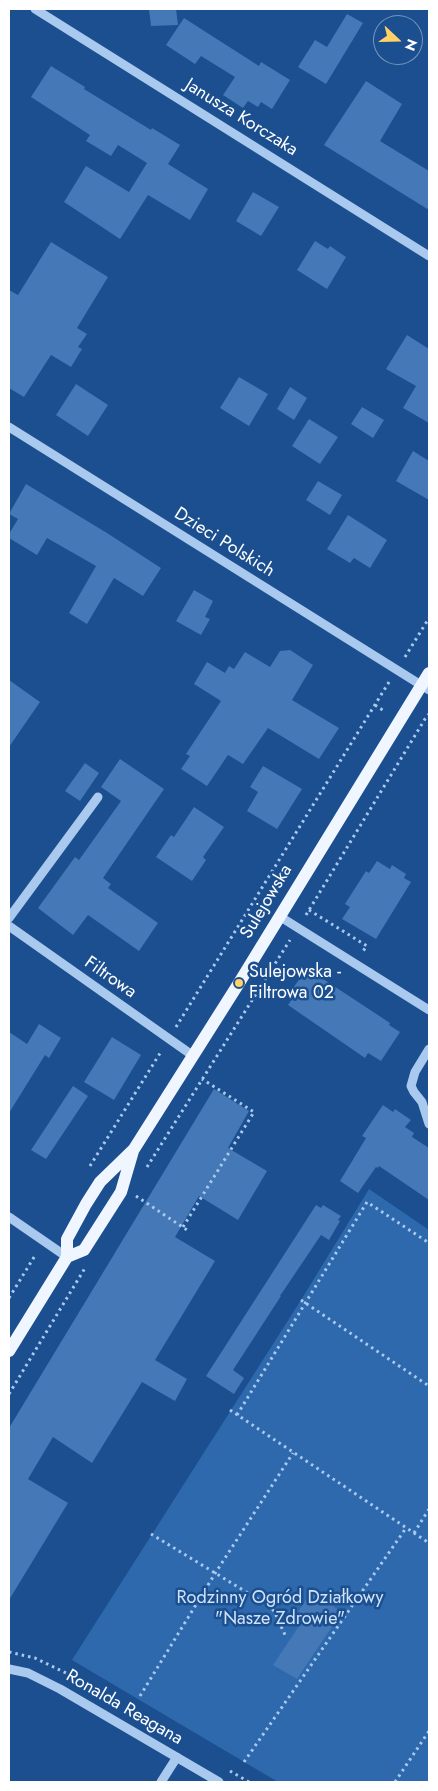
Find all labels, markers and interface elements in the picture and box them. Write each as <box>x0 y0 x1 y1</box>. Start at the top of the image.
north arrow <box>373 15 423 65</box>
text: N <box>400 36 422 54</box>
street label: Janusza Korczaka <box>181 75 301 161</box>
street label: Dzieci Polskich <box>170 504 278 582</box>
street label: Sulejowska <box>236 861 298 943</box>
street label: Filtrowa <box>80 952 140 1004</box>
place label: Sulejowska - Filtrowa 02 <box>249 962 341 1004</box>
marker: Sulejowska - Filtrowa 02 <box>233 977 245 989</box>
park label: Rodzinny Ogród Działkowy "Nasze Zdrowie" <box>176 1588 384 1630</box>
street label: Ronalda Reagana <box>62 1666 186 1750</box>

